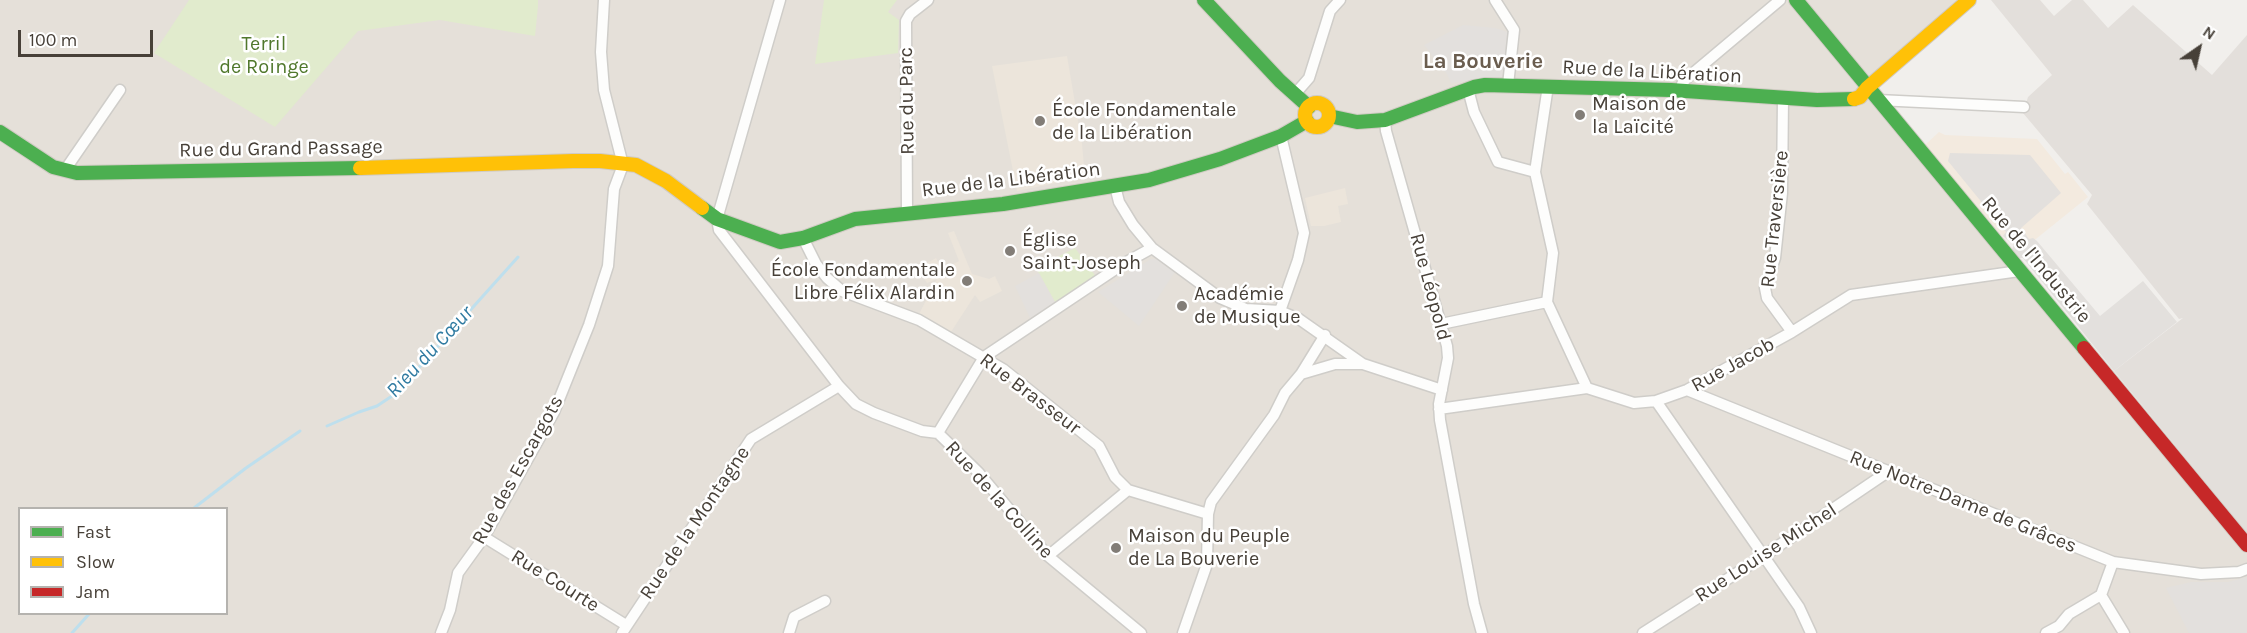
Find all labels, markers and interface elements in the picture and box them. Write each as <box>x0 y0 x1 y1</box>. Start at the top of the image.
scale bar <box>21 18 156 56</box>
north arrow <box>2169 18 2229 78</box>
text: N <box>2199 22 2219 44</box>
text: 100 m <box>29 29 77 51</box>
park label: Terril de Roinge <box>219 32 309 79</box>
street label: Rue du Parc <box>894 47 920 155</box>
district label: La Bouverie <box>1423 49 1543 75</box>
street label: Rue de la Libération <box>1562 55 1742 89</box>
place label: Maison de la Laïcité <box>1592 92 1686 139</box>
place label: École Fondamentale de la Libération <box>1052 98 1236 145</box>
marker: Maison de la Laïcité <box>1573 108 1587 122</box>
marker: École Fondamentale de la Libération <box>1033 114 1047 128</box>
street label: Rue du Grand Passage <box>179 135 383 163</box>
street label: Rue Traversière <box>1756 149 1794 289</box>
street label: Rue de la Libération <box>920 157 1102 203</box>
street label: Rue de l'Industrie <box>1976 192 2096 328</box>
place label: Église Saint-Joseph <box>1022 228 1141 275</box>
street label: Rue Léopold <box>1404 231 1456 343</box>
marker: Église Saint-Joseph <box>1003 244 1017 258</box>
place label: École Fondamentale Libre Félix Alardin <box>771 258 955 305</box>
marker: École Fondamentale Libre Félix Alardin <box>960 274 974 288</box>
place label: Académie de Musique <box>1194 282 1300 329</box>
marker: Académie de Musique <box>1175 299 1189 313</box>
water label: Rieu du Cœur <box>381 301 479 403</box>
street label: Rue Jacob <box>1687 332 1779 398</box>
street label: Rue Brasseur <box>975 348 1085 440</box>
street label: Rue des Escargots <box>467 391 569 549</box>
street label: Rue de la Colline <box>940 436 1058 564</box>
street label: Rue de la Montagne <box>635 442 755 604</box>
street label: Rue Notre-Dame de Grâces <box>1846 445 2080 559</box>
street label: Rue Louise Michel <box>1691 498 1841 608</box>
legend <box>18 507 228 615</box>
text: Fast <box>76 521 111 543</box>
place label: Maison du Peuple de La Bouverie <box>1128 524 1290 571</box>
marker: Maison du Peuple de La Bouverie <box>1109 541 1123 555</box>
street label: Rue Courte <box>506 544 604 618</box>
text: Slow <box>76 551 115 573</box>
text: Jam <box>76 581 110 603</box>

